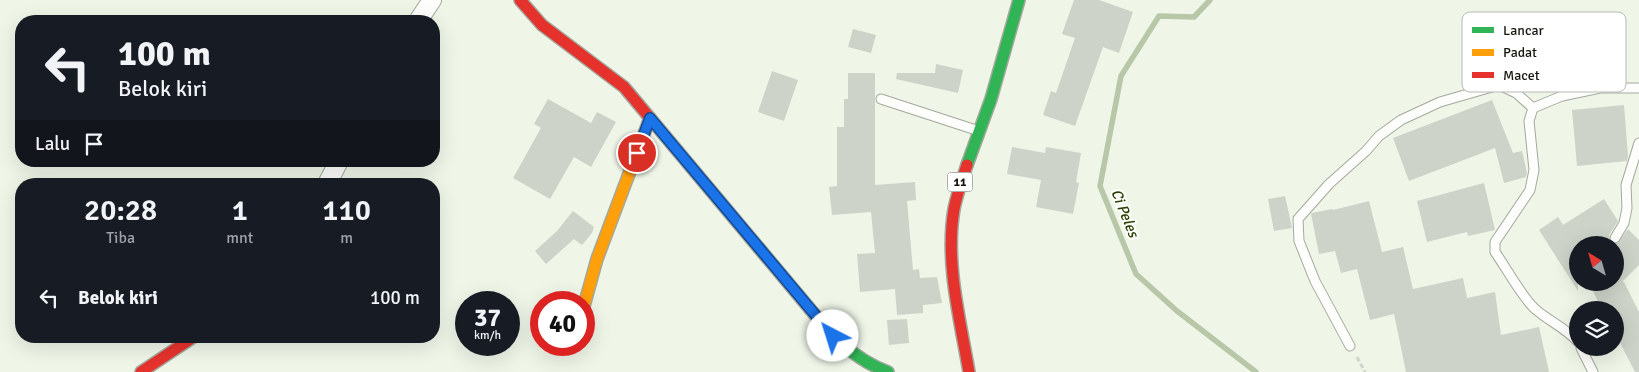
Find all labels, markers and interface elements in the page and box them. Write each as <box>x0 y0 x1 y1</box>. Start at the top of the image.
legend <box>1462 12 1626 92</box>
text: Lancar <box>1503 22 1545 39</box>
text: 100 m <box>118 32 211 75</box>
icon: left <box>35 35 100 100</box>
text: Padat <box>1503 44 1537 61</box>
text: Macet <box>1503 67 1540 84</box>
text: Belok kiri <box>118 75 207 102</box>
icon: arrive <box>80 130 108 158</box>
text: Lalu <box>35 132 70 156</box>
pin <box>616 132 658 174</box>
icon: arrive <box>623 139 651 167</box>
road number: 11 <box>948 172 972 192</box>
water label: Ci Peles <box>1107 186 1143 241</box>
text: 20:28 <box>84 192 157 229</box>
text: 1 <box>232 192 248 229</box>
text: 110 <box>322 192 371 229</box>
text: Tiba <box>106 228 135 248</box>
text: mnt <box>226 228 253 248</box>
text: m <box>340 228 353 248</box>
north arrow <box>1569 236 1624 291</box>
map controls <box>1569 236 1624 356</box>
icon: left <box>35 284 63 312</box>
text: Belok kiri <box>78 286 158 310</box>
text: 100 m <box>370 286 420 310</box>
speed limit sign: 40 <box>530 291 595 356</box>
button: layers <box>1569 301 1624 356</box>
text: 37 <box>474 302 501 333</box>
position arrow <box>806 309 858 361</box>
text: km/h <box>474 328 501 343</box>

